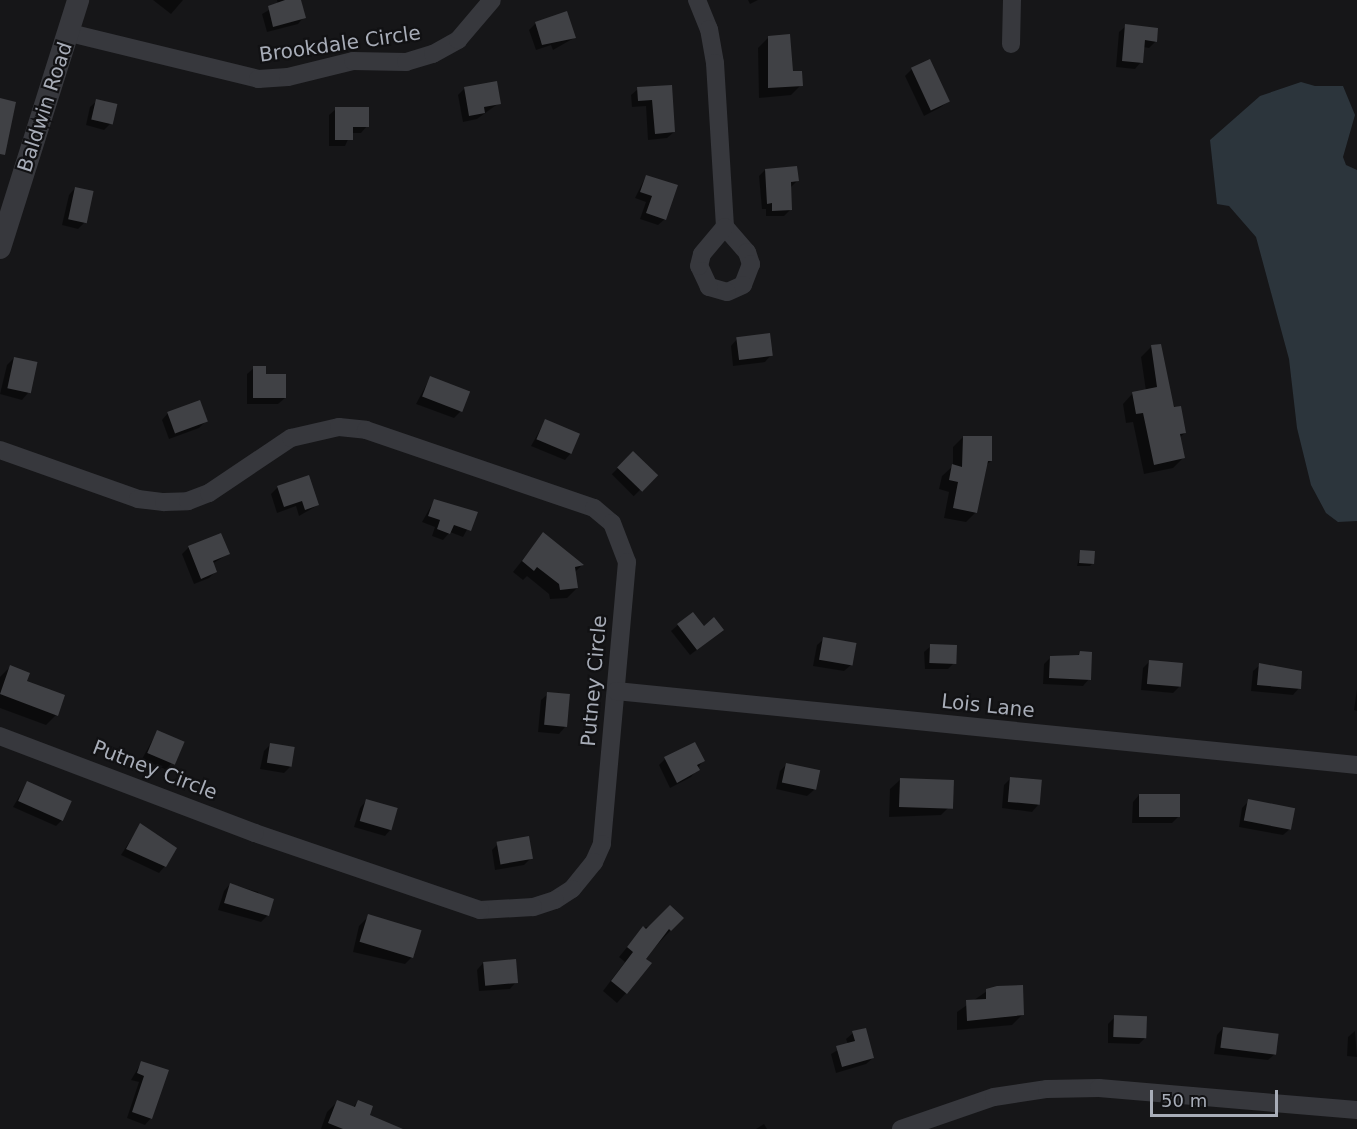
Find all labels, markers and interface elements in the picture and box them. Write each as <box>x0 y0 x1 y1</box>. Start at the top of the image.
street label: Brookdale Circle <box>258 21 422 67</box>
street label: Baldwin Road <box>13 39 77 175</box>
street label: Putney Circle <box>576 614 612 748</box>
street label: Lois Lane <box>940 689 1036 723</box>
street label: Putney Circle <box>89 735 221 805</box>
scale bar <box>1153 1078 1280 1116</box>
text: 50 m <box>1161 1090 1207 1111</box>

